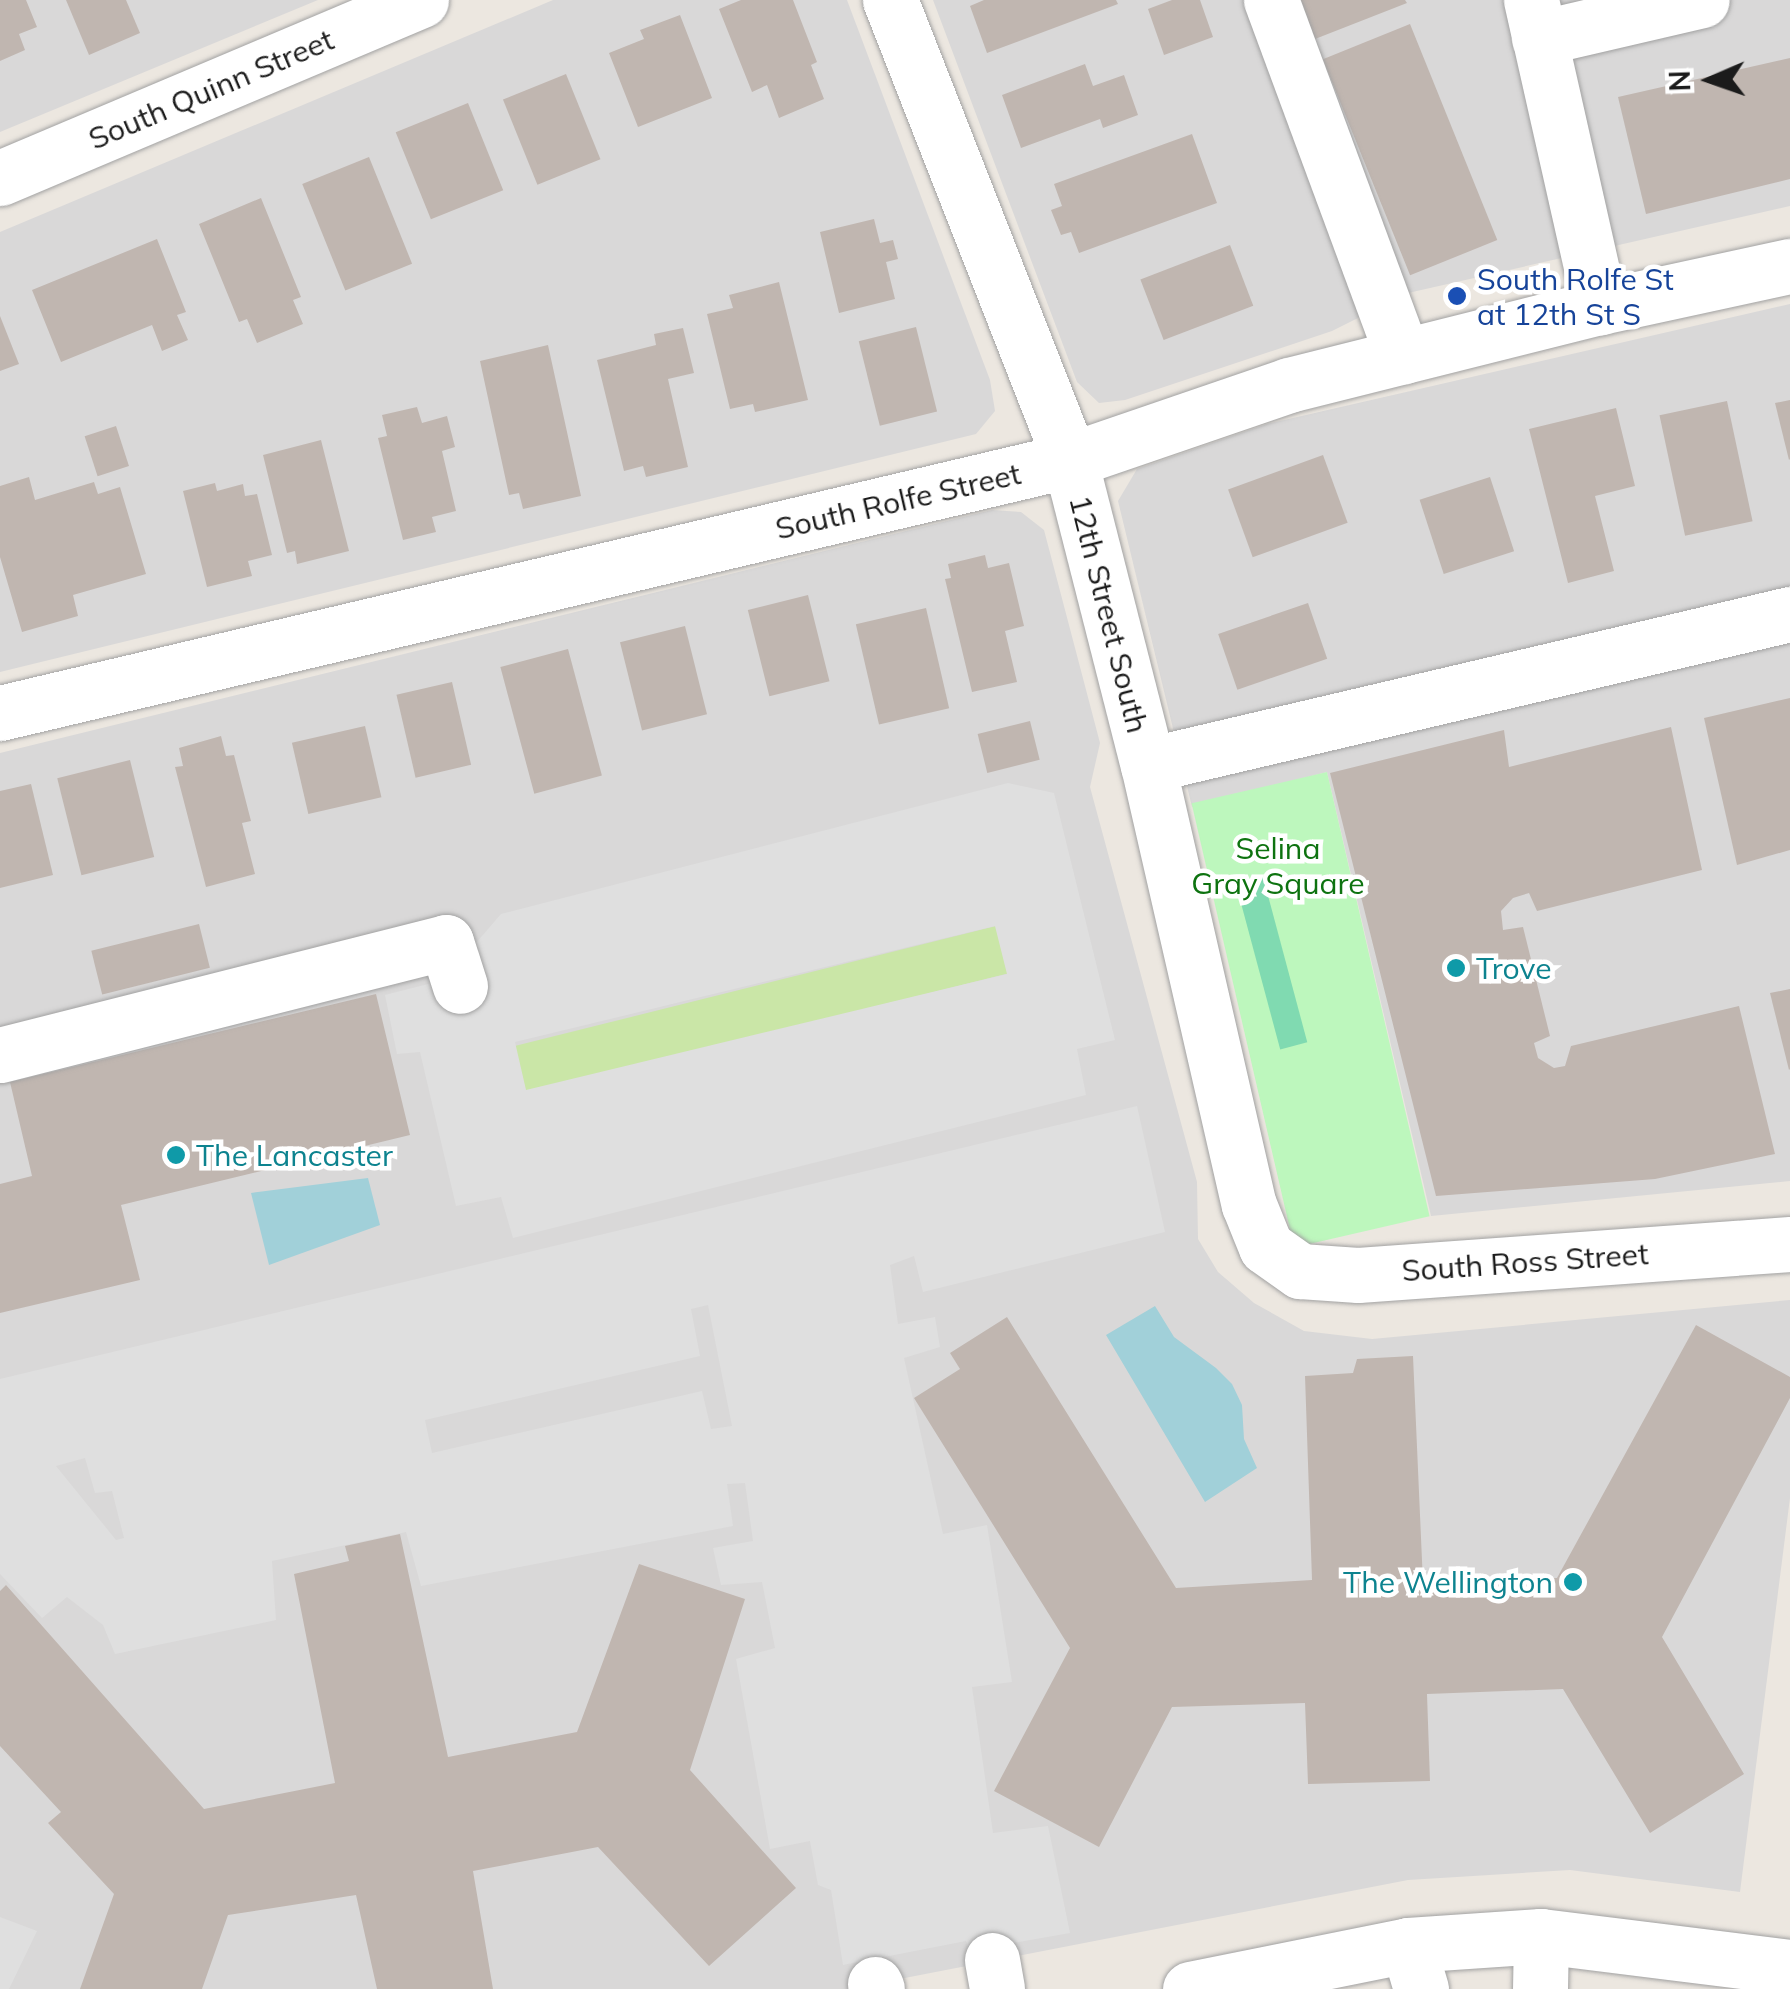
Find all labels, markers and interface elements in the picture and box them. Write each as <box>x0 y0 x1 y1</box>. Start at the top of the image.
street label: South Quinn Street <box>83 21 339 157</box>
north arrow <box>1660 30 1760 130</box>
text: N <box>1662 70 1697 92</box>
place label: South Rolfe St at 12th St S <box>1477 261 1674 332</box>
marker: South Rolfe St at 12th St S <box>1446 285 1468 307</box>
street label: South Rolfe Street <box>772 455 1024 547</box>
street label: 12th Street South <box>1062 491 1156 737</box>
park label: Selina Gray Square <box>1191 830 1365 900</box>
place label: Trove <box>1476 950 1551 986</box>
marker: Trove <box>1445 957 1467 979</box>
place label: The Lancaster <box>196 1137 393 1173</box>
marker: The Lancaster <box>165 1144 187 1166</box>
street label: South Ross Street <box>1400 1235 1650 1289</box>
place label: The Wellington <box>1343 1564 1553 1600</box>
marker: The Wellington <box>1562 1571 1584 1593</box>

